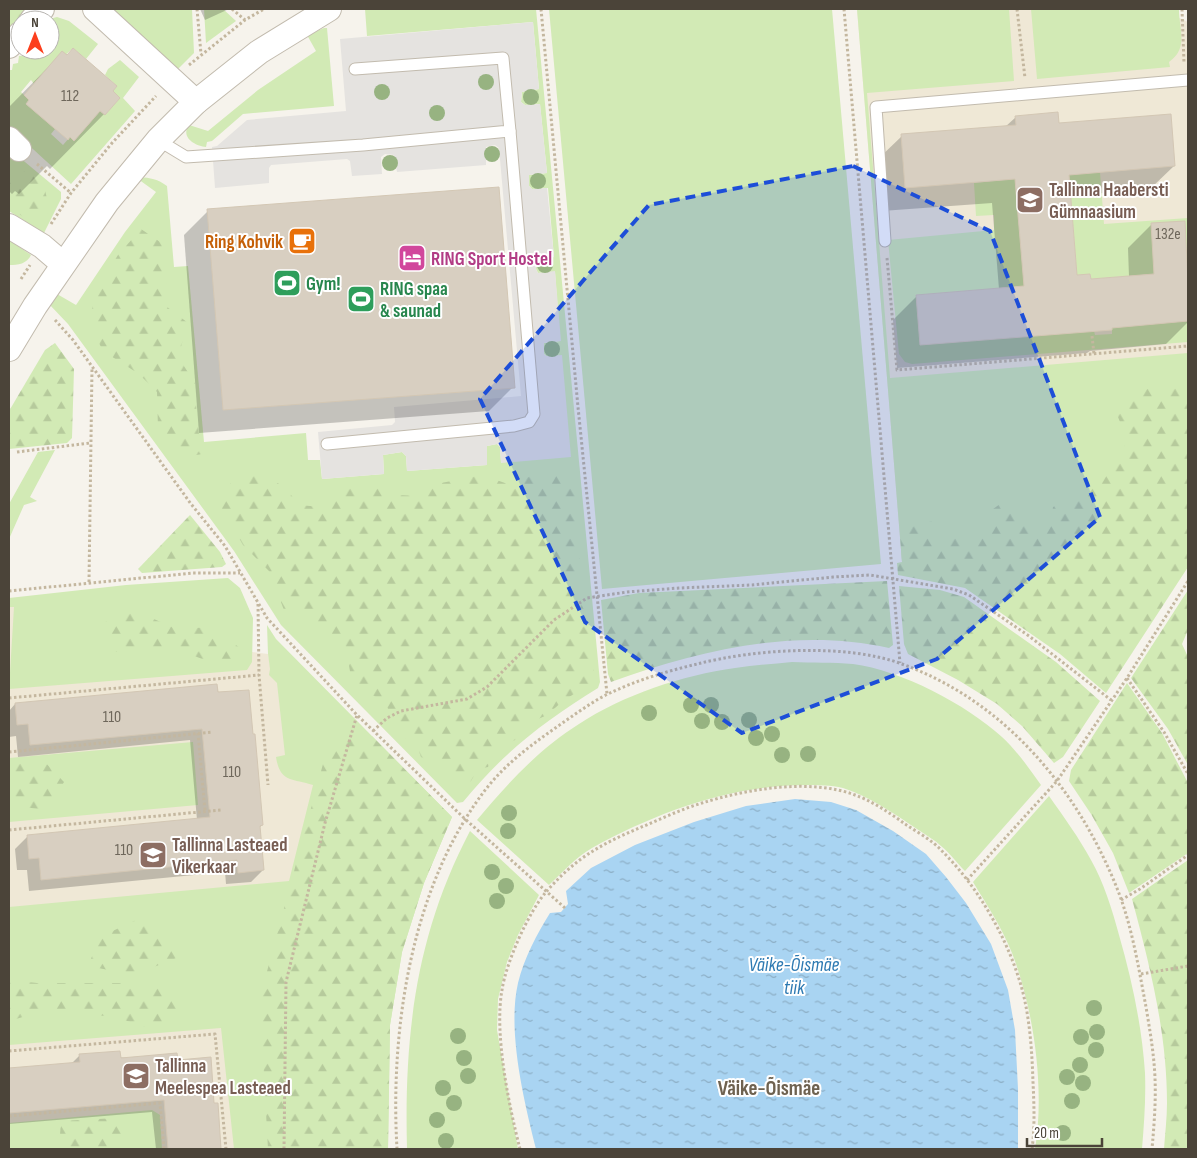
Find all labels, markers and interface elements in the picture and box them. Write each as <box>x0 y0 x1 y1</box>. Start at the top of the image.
north arrow <box>10 10 60 60</box>
text: N <box>31 14 39 31</box>
house number: 112 <box>61 87 79 106</box>
place label: Tallinna Haabersti Gümnaasium <box>1049 179 1169 224</box>
school or university icon: Tallinna Haabersti Gümnaasium <box>1015 185 1045 215</box>
house number: 132e <box>1155 225 1181 244</box>
cafe icon: Ring Kohvik <box>287 226 317 256</box>
place label: Ring Kohvik <box>205 231 283 254</box>
hotel icon: RING Sport Hostel <box>397 243 427 273</box>
place label: RING Sport Hostel <box>431 248 552 271</box>
sports icon: Gym! <box>272 268 302 298</box>
place label: Gym! <box>306 273 341 296</box>
place label: RING spaa & saunad <box>380 278 448 323</box>
sports icon: RING spaa & saunad <box>346 284 376 314</box>
house number: 110 <box>103 708 121 727</box>
house number: 110 <box>223 763 241 782</box>
place label: Tallinna Lasteaed Vikerkaar <box>172 834 287 879</box>
school or university icon: Tallinna Lasteaed Vikerkaar <box>138 840 168 870</box>
house number: 110 <box>115 841 133 860</box>
water label: Väike-Õismäe tiik <box>749 953 840 1000</box>
place label: Tallinna Meelespea Lasteaed <box>155 1055 291 1100</box>
school or university icon: Tallinna Meelespea Lasteaed <box>121 1061 151 1091</box>
district label: Väike-Õismäe <box>718 1076 820 1101</box>
scale bar <box>1027 1116 1102 1148</box>
text: 20 m <box>1034 1124 1059 1143</box>

